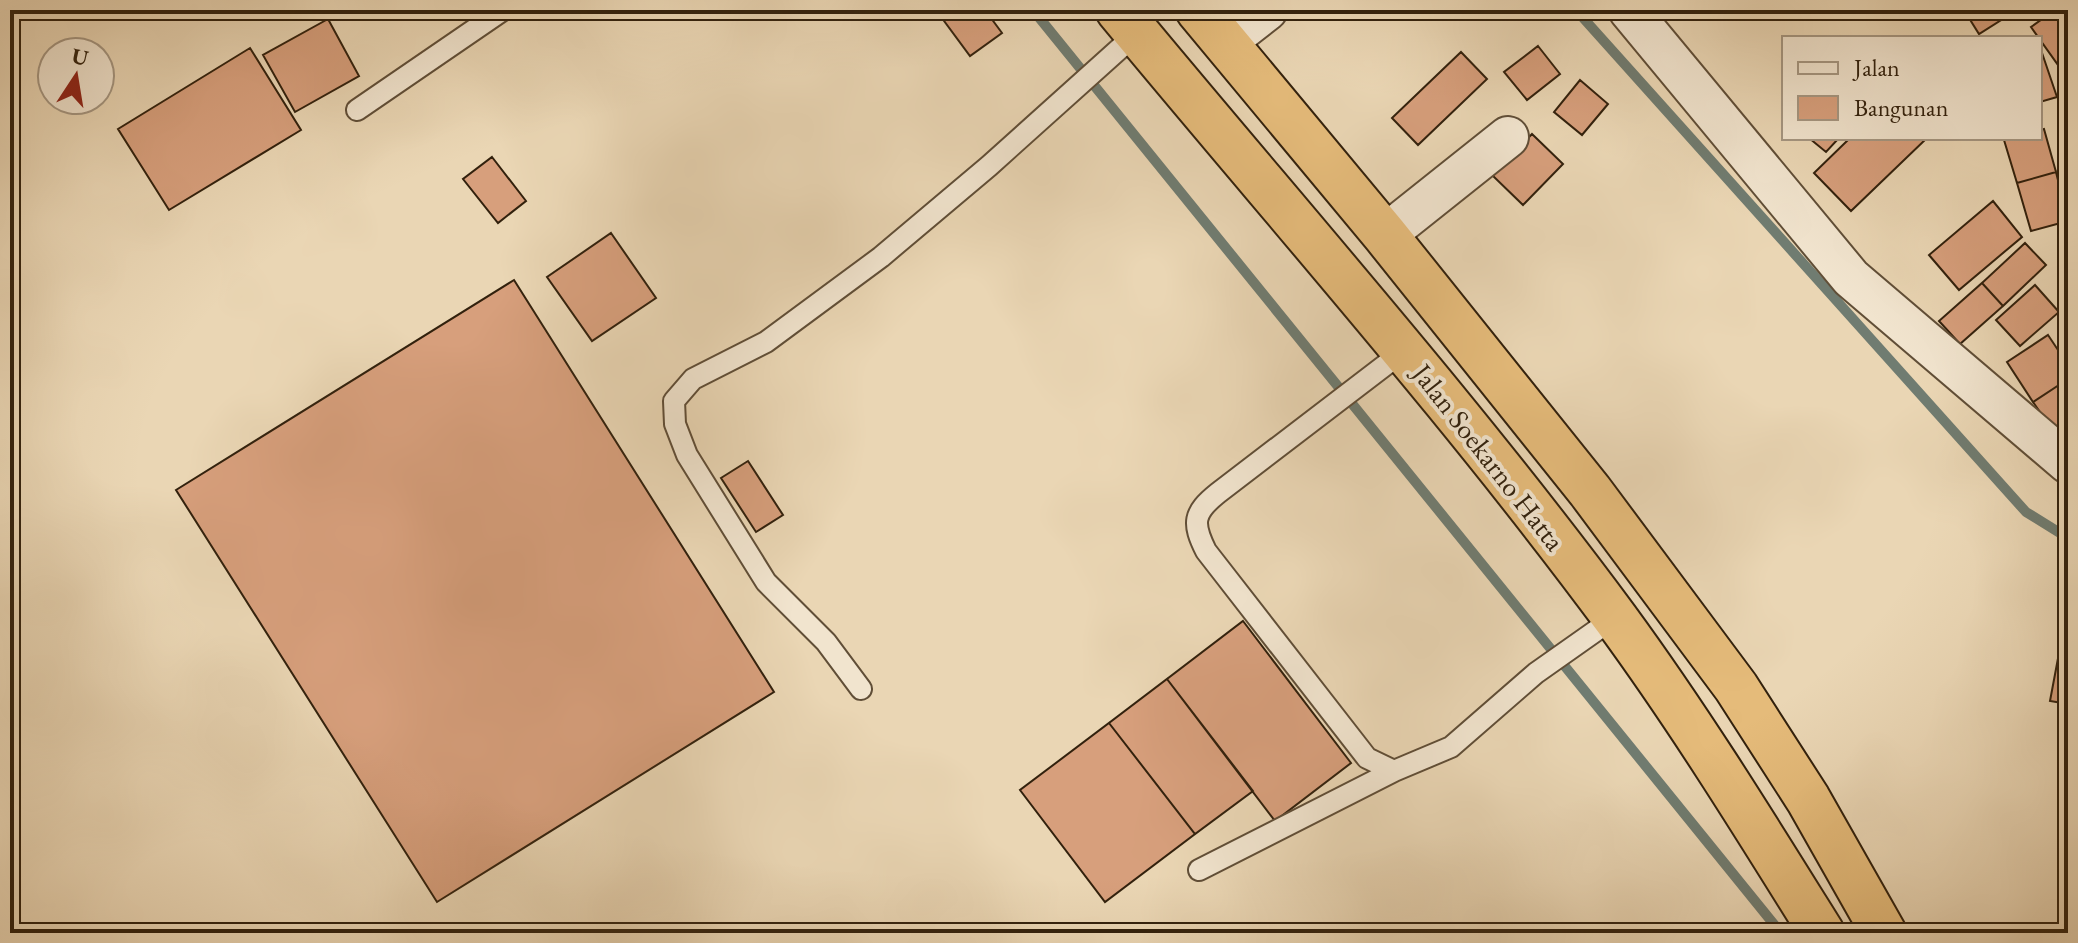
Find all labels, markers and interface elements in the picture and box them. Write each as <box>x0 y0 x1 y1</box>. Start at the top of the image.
north arrow <box>36 36 116 116</box>
legend <box>1782 36 2042 140</box>
text: U <box>69 41 92 73</box>
text: Jalan <box>1852 52 1900 83</box>
text: Bangunan <box>1854 92 1949 123</box>
street label: Jalan Soekarno Hatta <box>1404 355 1574 558</box>

